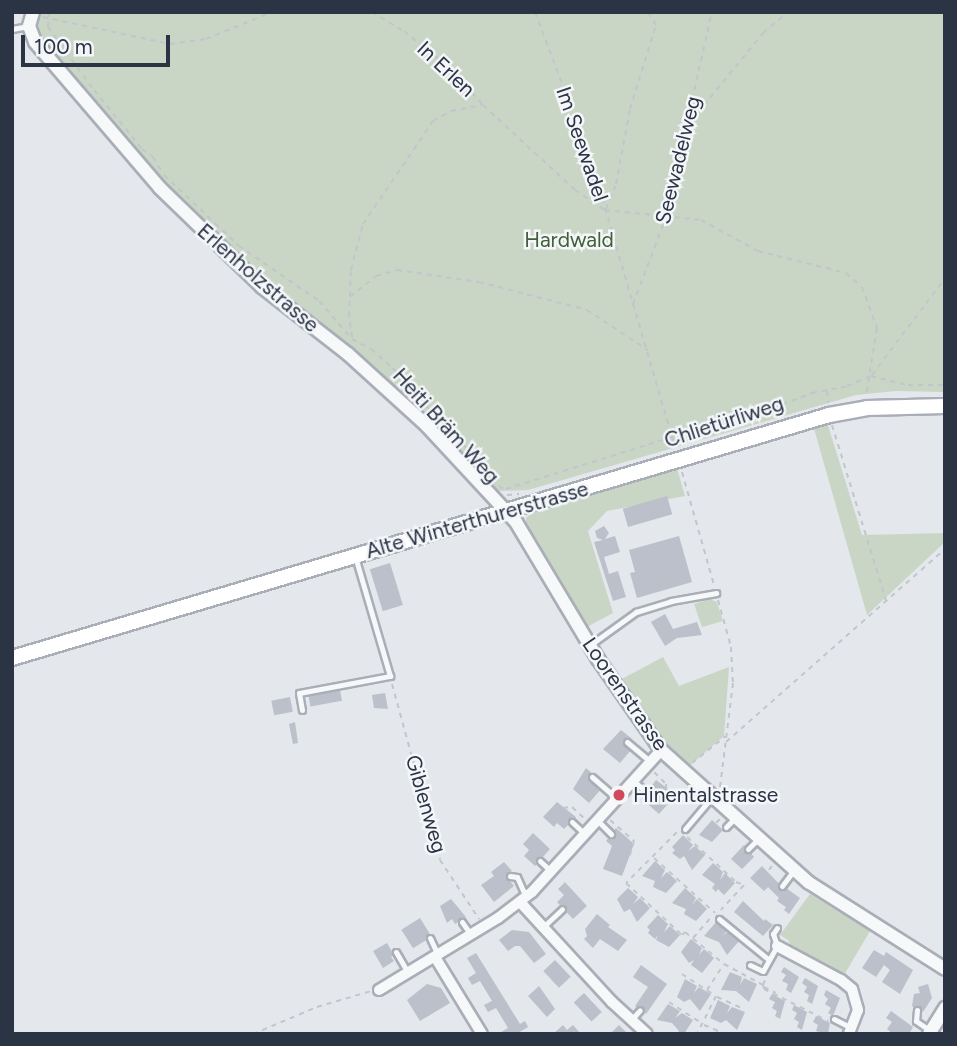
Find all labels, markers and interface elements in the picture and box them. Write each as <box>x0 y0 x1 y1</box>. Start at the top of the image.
scale bar <box>24 21 173 65</box>
text: 100 m <box>34 34 93 59</box>
street label: In Erlen <box>412 36 480 102</box>
street label: Im Seewadel <box>551 83 613 205</box>
street label: Seewadelweg <box>650 93 706 227</box>
street label: Erlenholzstrasse <box>192 218 324 338</box>
park label: Hardwald <box>524 227 614 253</box>
street label: Heiti Bräm Weg <box>387 363 505 489</box>
street label: Chlietürliweg <box>661 391 787 453</box>
street label: Alte Winterthurerstrasse <box>363 476 591 564</box>
street label: Loorenstrasse <box>577 633 673 755</box>
street label: Giblenweg <box>400 752 452 856</box>
place label: Hinentalstrasse <box>633 782 778 808</box>
marker: Hinentalstrasse <box>611 787 627 803</box>

